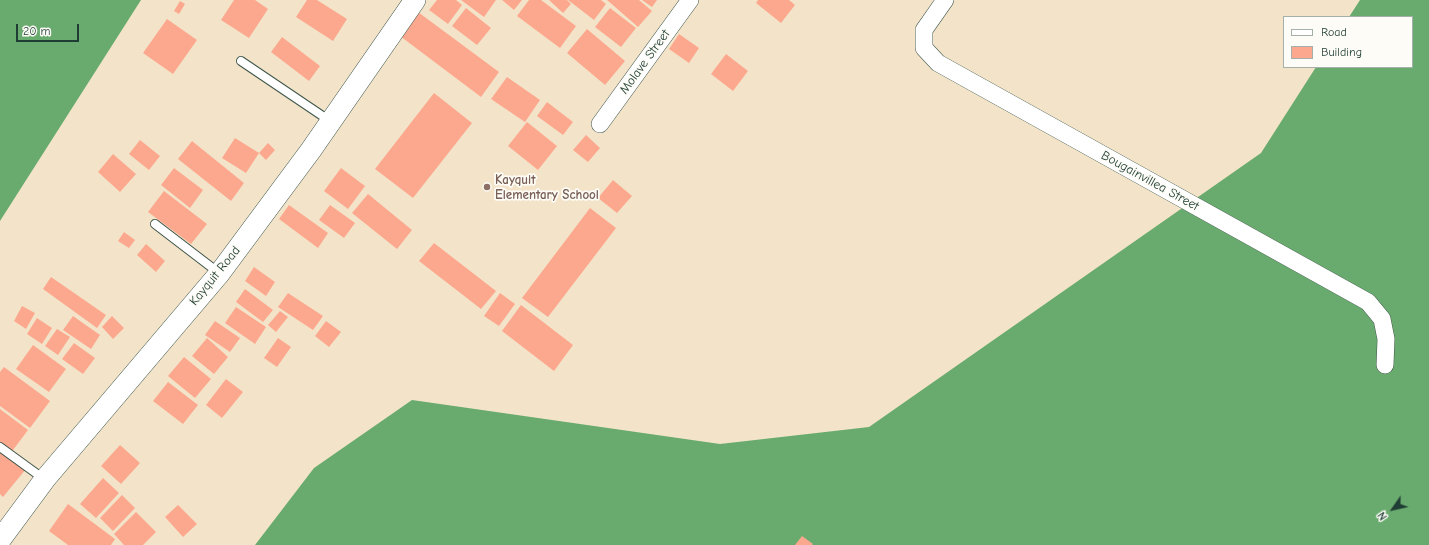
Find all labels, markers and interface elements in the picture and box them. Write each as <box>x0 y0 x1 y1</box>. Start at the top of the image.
scale bar <box>18 16 81 42</box>
legend <box>1283 16 1413 68</box>
text: 20 m <box>23 24 51 38</box>
text: Road <box>1321 25 1347 39</box>
street label: Molave Street <box>616 27 674 97</box>
text: Building <box>1321 45 1362 59</box>
street label: Bougainvillea Street <box>1098 148 1202 214</box>
place label: Kayquit Elementary School <box>495 172 599 203</box>
marker: Kayquit Elementary School <box>482 182 492 192</box>
street label: Kayquit Road <box>186 243 244 309</box>
north arrow <box>1373 489 1413 529</box>
text: N <box>1375 509 1390 523</box>

